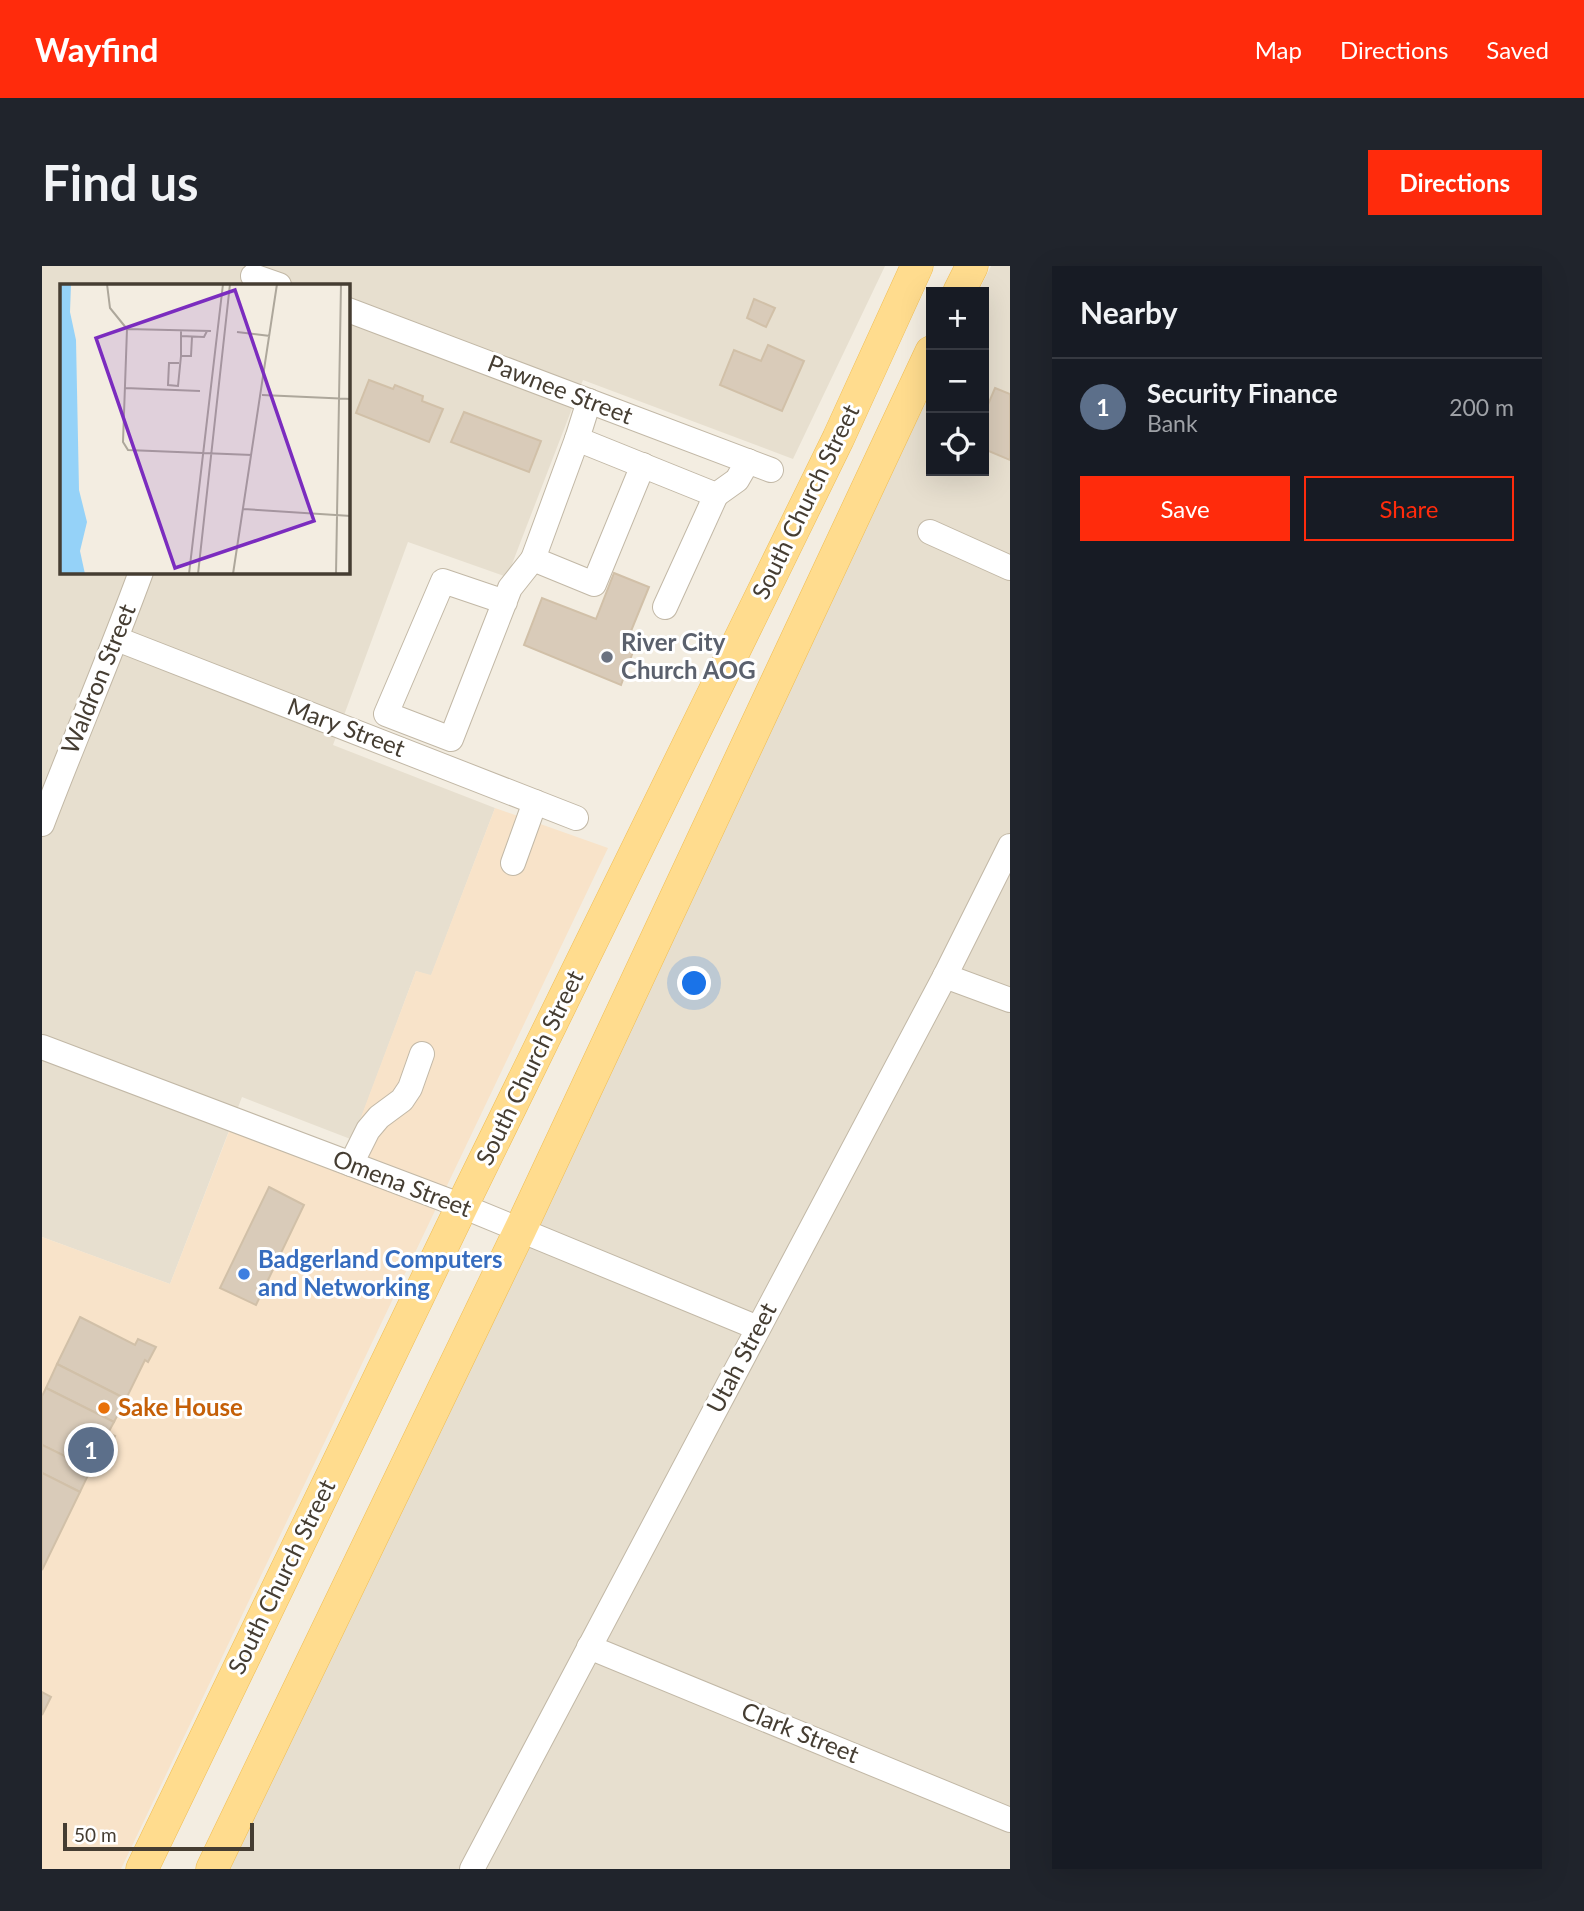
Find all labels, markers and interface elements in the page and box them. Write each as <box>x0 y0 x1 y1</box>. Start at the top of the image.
text: Wayfind <box>35 29 159 69</box>
text: Map <box>1255 35 1302 64</box>
text: Directions <box>1340 35 1448 64</box>
text: Saved <box>1486 35 1549 64</box>
button: Directions <box>1368 150 1542 215</box>
text: Find us <box>42 153 199 211</box>
inset map <box>60 284 350 574</box>
map controls <box>926 287 989 476</box>
button: + <box>926 287 989 350</box>
text: Nearby <box>1080 294 1178 330</box>
street label: Pawnee Street <box>484 348 637 430</box>
button: − <box>926 350 989 413</box>
text: Security Finance <box>1147 377 1338 409</box>
text: 1 <box>1096 393 1110 421</box>
text: 200 m <box>1449 393 1514 421</box>
street label: South Church Street <box>745 399 865 604</box>
text: Bank <box>1147 409 1198 437</box>
button: locate <box>926 413 989 476</box>
button: Save <box>1080 476 1290 541</box>
button: Share <box>1304 476 1514 541</box>
street label: Waldron Street <box>54 599 141 758</box>
place label: River City Church AOG <box>621 627 756 684</box>
marker: River City Church AOG <box>599 649 615 665</box>
street label: Mary Street <box>284 691 410 762</box>
street label: South Church Street <box>469 965 589 1170</box>
your location <box>677 966 711 1000</box>
street label: Omena Street <box>329 1143 476 1222</box>
place label: Badgerland Computers and Networking <box>258 1244 503 1301</box>
marker: Badgerland Computers and Networking <box>236 1266 252 1282</box>
street label: Utah Street <box>700 1297 782 1417</box>
place label: Sake House <box>118 1392 243 1421</box>
marker: Sake House <box>96 1400 112 1416</box>
pin: 1 <box>68 1424 114 1476</box>
street label: South Church Street <box>221 1474 341 1679</box>
street label: Clark Street <box>738 1695 864 1768</box>
scale bar <box>63 1820 254 1852</box>
text: 50 m <box>74 1823 117 1846</box>

